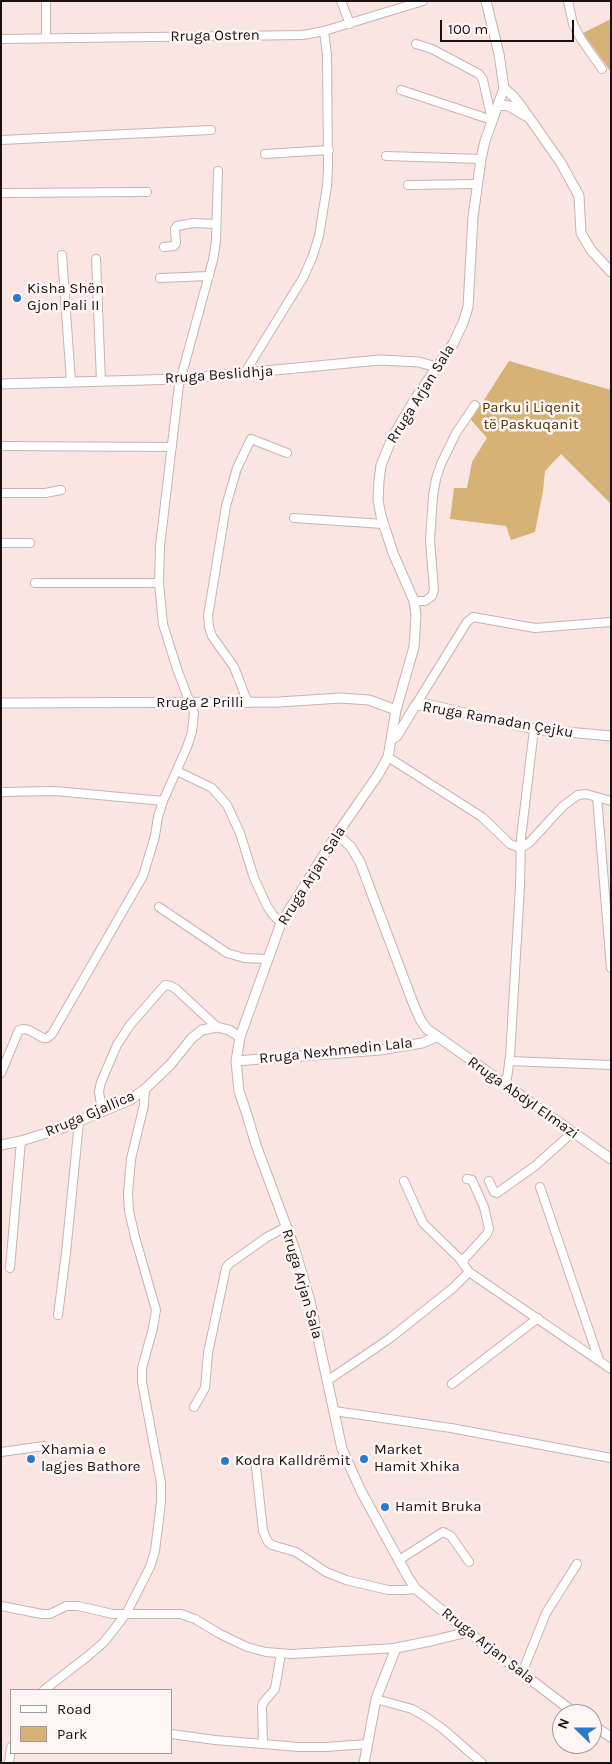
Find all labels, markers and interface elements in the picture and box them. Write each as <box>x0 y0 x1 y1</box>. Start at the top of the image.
scale bar <box>442 10 576 42</box>
text: 100 m <box>448 20 488 38</box>
street label: Rruga Ostren <box>170 26 260 46</box>
place label: Kisha Shën Gjon Pali II <box>27 280 104 315</box>
marker: Kisha Shën Gjon Pali II <box>11 292 23 304</box>
street label: Rruga Arjan Sala <box>383 341 459 447</box>
street label: Rruga Beslidhja <box>164 362 274 388</box>
park label: Parku i Liqenit të Paskuqanit <box>482 399 580 434</box>
street label: Rruga 2 Prilli <box>156 694 244 712</box>
street label: Rruga Ramadan Çejku <box>421 698 575 742</box>
street label: Rruga Arjan Sala <box>274 823 350 929</box>
street label: Rruga Nexhmedin Lala <box>258 1034 414 1068</box>
street label: Rruga Abdyl Elmazi <box>464 1053 582 1143</box>
street label: Rruga Gjallica <box>43 1087 137 1141</box>
street label: Rruga Arjan Sala <box>278 1227 326 1341</box>
place label: Xhamia e lagjes Bathore <box>41 1441 140 1476</box>
place label: Market Hamit Xhika <box>374 1441 460 1476</box>
place label: Kodra Kalldrëmit <box>235 1452 350 1470</box>
marker: Xhamia e lagjes Bathore <box>25 1453 37 1465</box>
marker: Market Hamit Xhika <box>358 1453 370 1465</box>
marker: Kodra Kalldrëmit <box>219 1455 231 1467</box>
place label: Hamit Bruka <box>395 1498 482 1516</box>
marker: Hamit Bruka <box>379 1501 391 1513</box>
street label: Rruga Arjan Sala <box>438 1604 538 1688</box>
legend <box>10 1689 172 1754</box>
text: Road <box>57 1700 92 1718</box>
north arrow <box>552 1704 602 1754</box>
text: N <box>554 1716 573 1731</box>
text: Park <box>57 1725 87 1743</box>

